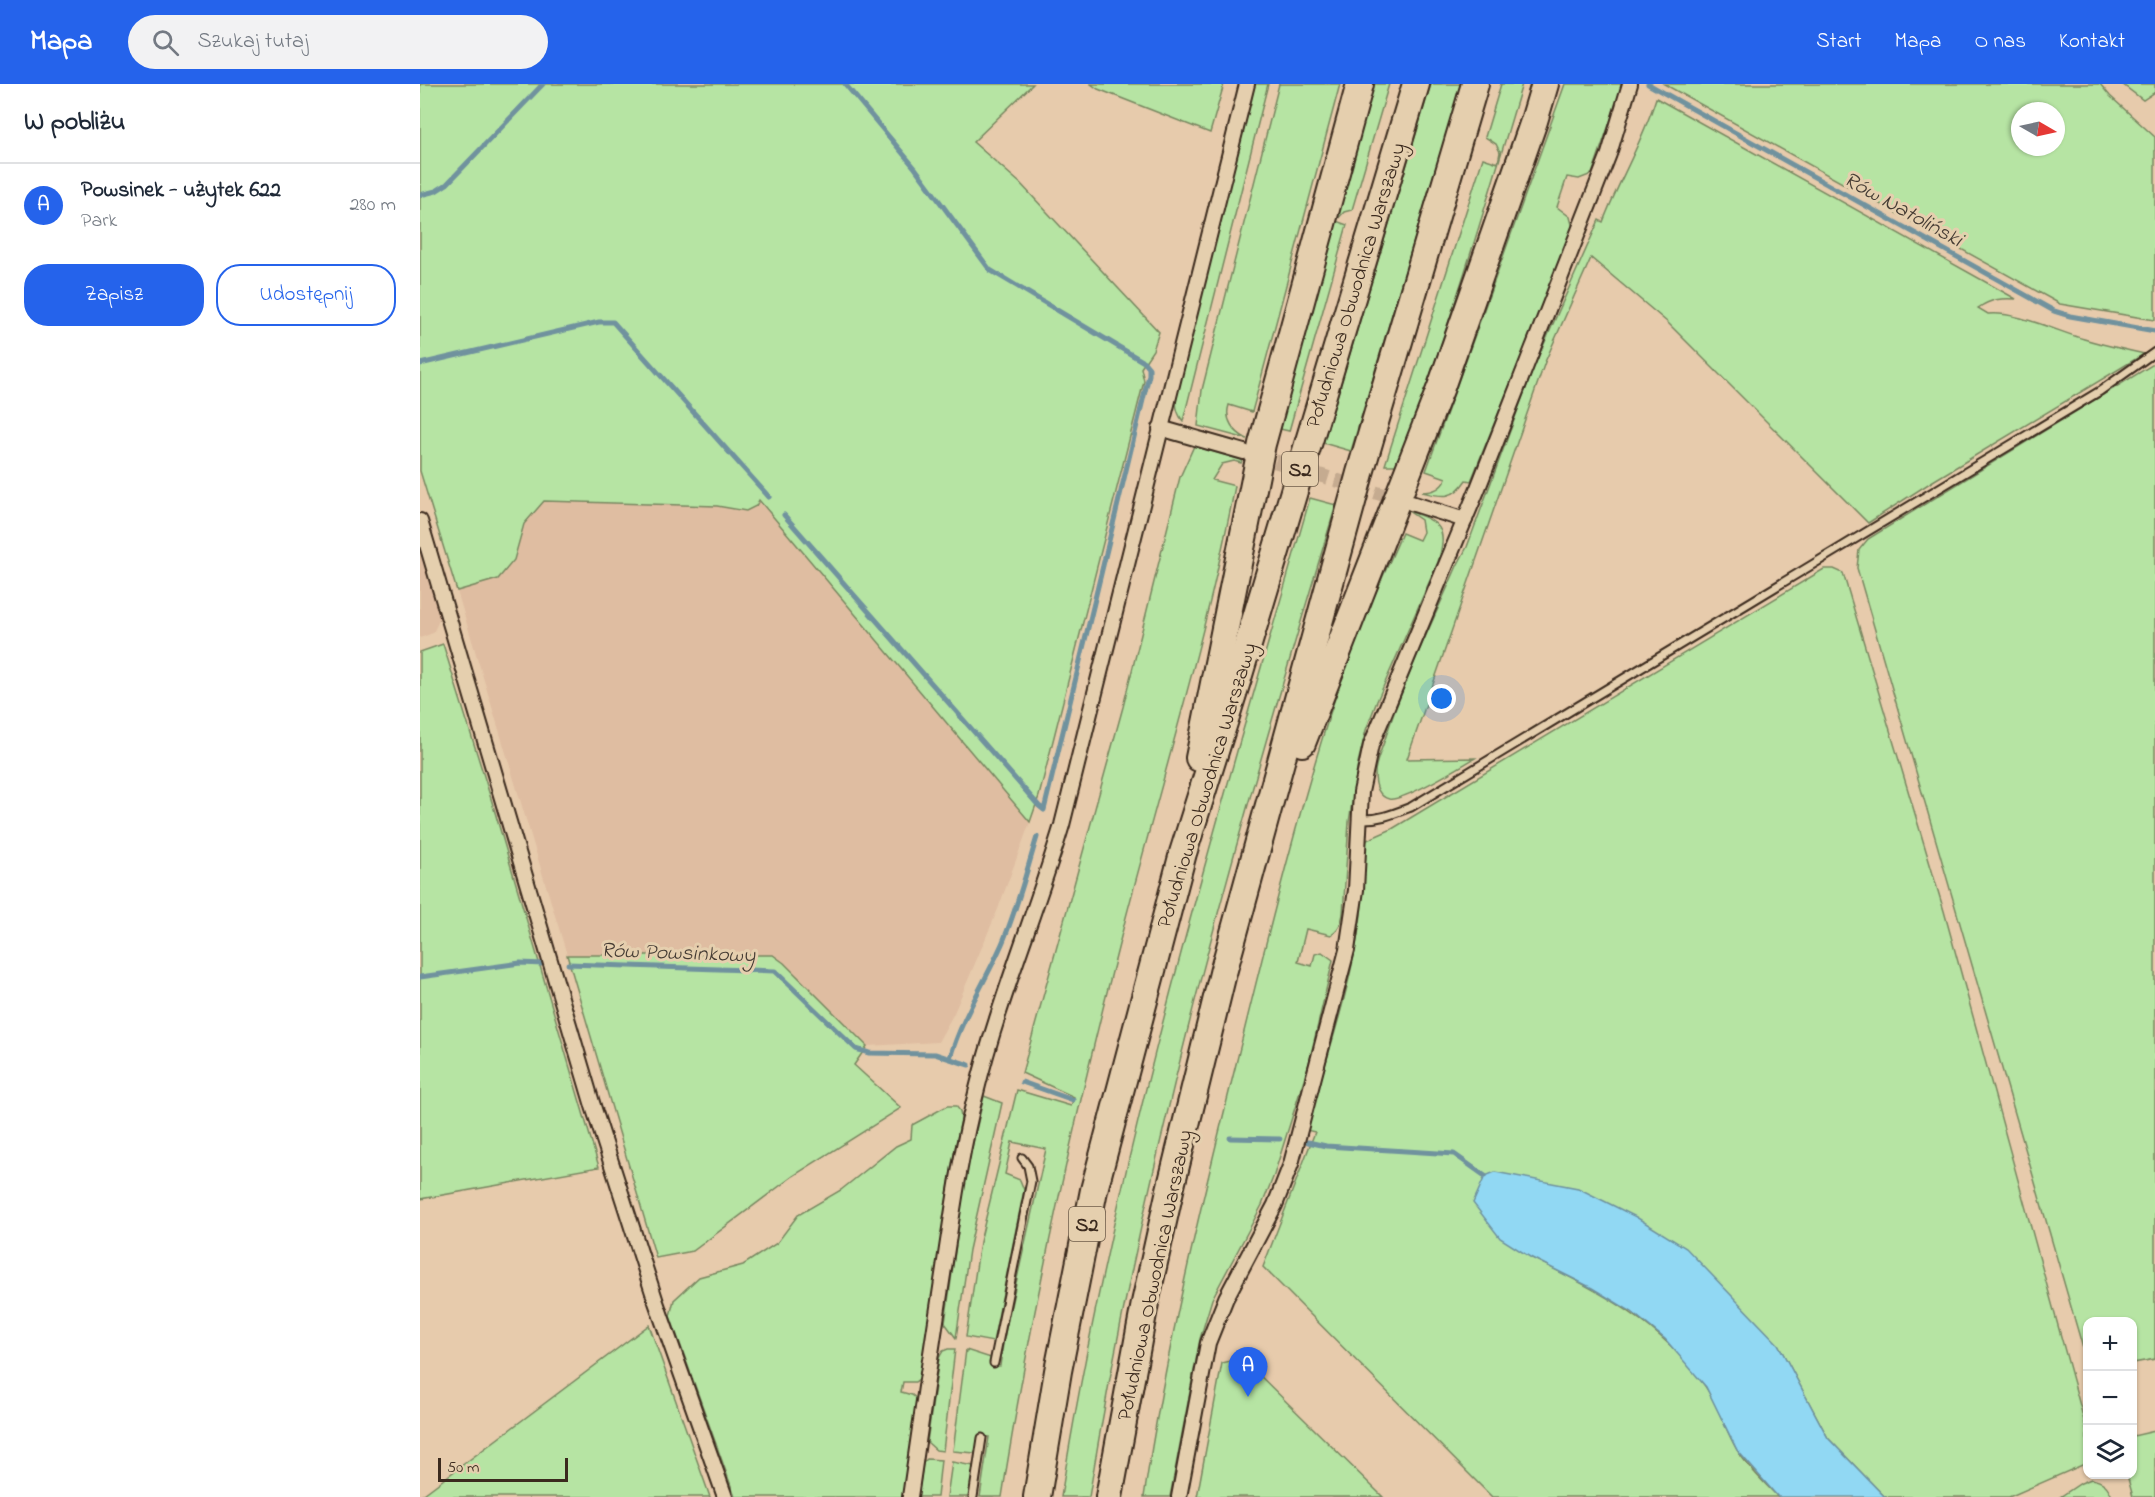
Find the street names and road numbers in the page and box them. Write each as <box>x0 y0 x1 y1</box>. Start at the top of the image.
street label: Południowa Obwodnica Warszawy <box>1299 139 1417 432</box>
road number: S2 <box>1282 452 1318 486</box>
street label: Południowa Obwodnica Warszawy <box>1150 639 1268 932</box>
street label: Południowa Obwodnica Warszawy <box>1110 1127 1203 1424</box>
road number: S2 <box>1069 1207 1105 1241</box>

